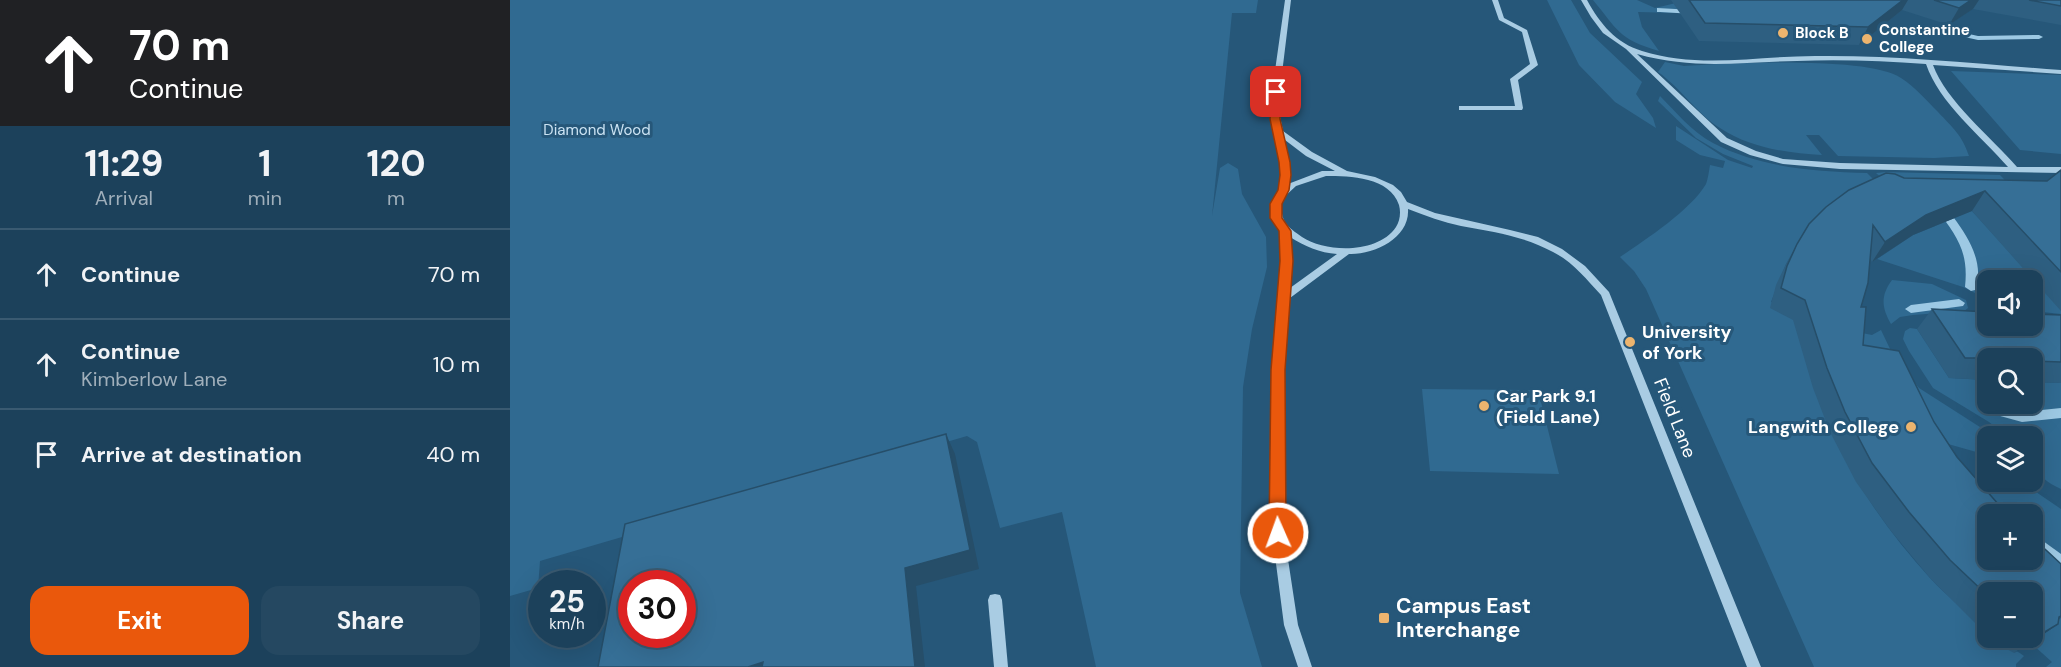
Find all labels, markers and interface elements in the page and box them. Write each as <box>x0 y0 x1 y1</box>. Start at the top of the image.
text: 70 m <box>129 18 230 73</box>
place label: Constantine College <box>1879 20 1970 57</box>
place label: Block B <box>1795 23 1849 43</box>
icon: ahead <box>30 24 108 102</box>
marker: Block B <box>1776 26 1790 40</box>
marker: Constantine College <box>1860 32 1874 46</box>
pin <box>1250 66 1301 117</box>
text: Continue <box>129 71 243 106</box>
icon: arrive <box>1259 75 1292 108</box>
park label: Diamond Wood <box>543 120 651 140</box>
text: 11:29 <box>84 140 163 187</box>
text: 1 <box>258 140 271 187</box>
text: 120 <box>366 140 425 187</box>
text: Arrival <box>95 185 153 211</box>
text: min <box>248 185 282 211</box>
text: m <box>387 185 405 211</box>
icon: ahead <box>30 258 63 291</box>
text: Continue <box>81 260 180 289</box>
text: 70 m <box>428 260 480 289</box>
map controls <box>1977 270 2043 648</box>
button: sound <box>1977 270 2043 336</box>
place label: University of York <box>1642 320 1732 365</box>
marker: University of York <box>1623 335 1637 349</box>
text: Continue <box>81 337 180 366</box>
icon: ahead <box>30 348 63 381</box>
button: search <box>1977 348 2043 414</box>
text: 10 m <box>433 350 480 379</box>
text: Kimberlow Lane <box>81 366 227 392</box>
street label: Field Lane <box>1648 375 1702 461</box>
place label: Car Park 9.1 (Field Lane) <box>1496 384 1600 429</box>
marker: Car Park 9.1 (Field Lane) <box>1477 399 1491 413</box>
place label: Langwith College <box>1748 415 1899 439</box>
marker: Langwith College <box>1904 420 1918 434</box>
button: layers <box>1977 426 2043 492</box>
icon: arrive <box>30 438 63 471</box>
text: Arrive at destination <box>81 440 302 469</box>
text: 40 m <box>426 440 480 469</box>
position arrow <box>1246 501 1310 565</box>
button: + <box>1977 504 2043 570</box>
speed limit sign: 30 <box>618 570 696 648</box>
text: 25 <box>549 582 585 621</box>
button: − <box>1977 582 2043 648</box>
button: Exit <box>30 586 249 655</box>
button: Share <box>261 586 480 655</box>
place label: Campus East Interchange <box>1396 592 1531 644</box>
marker: Campus East Interchange <box>1377 611 1391 625</box>
text: km/h <box>549 614 585 634</box>

